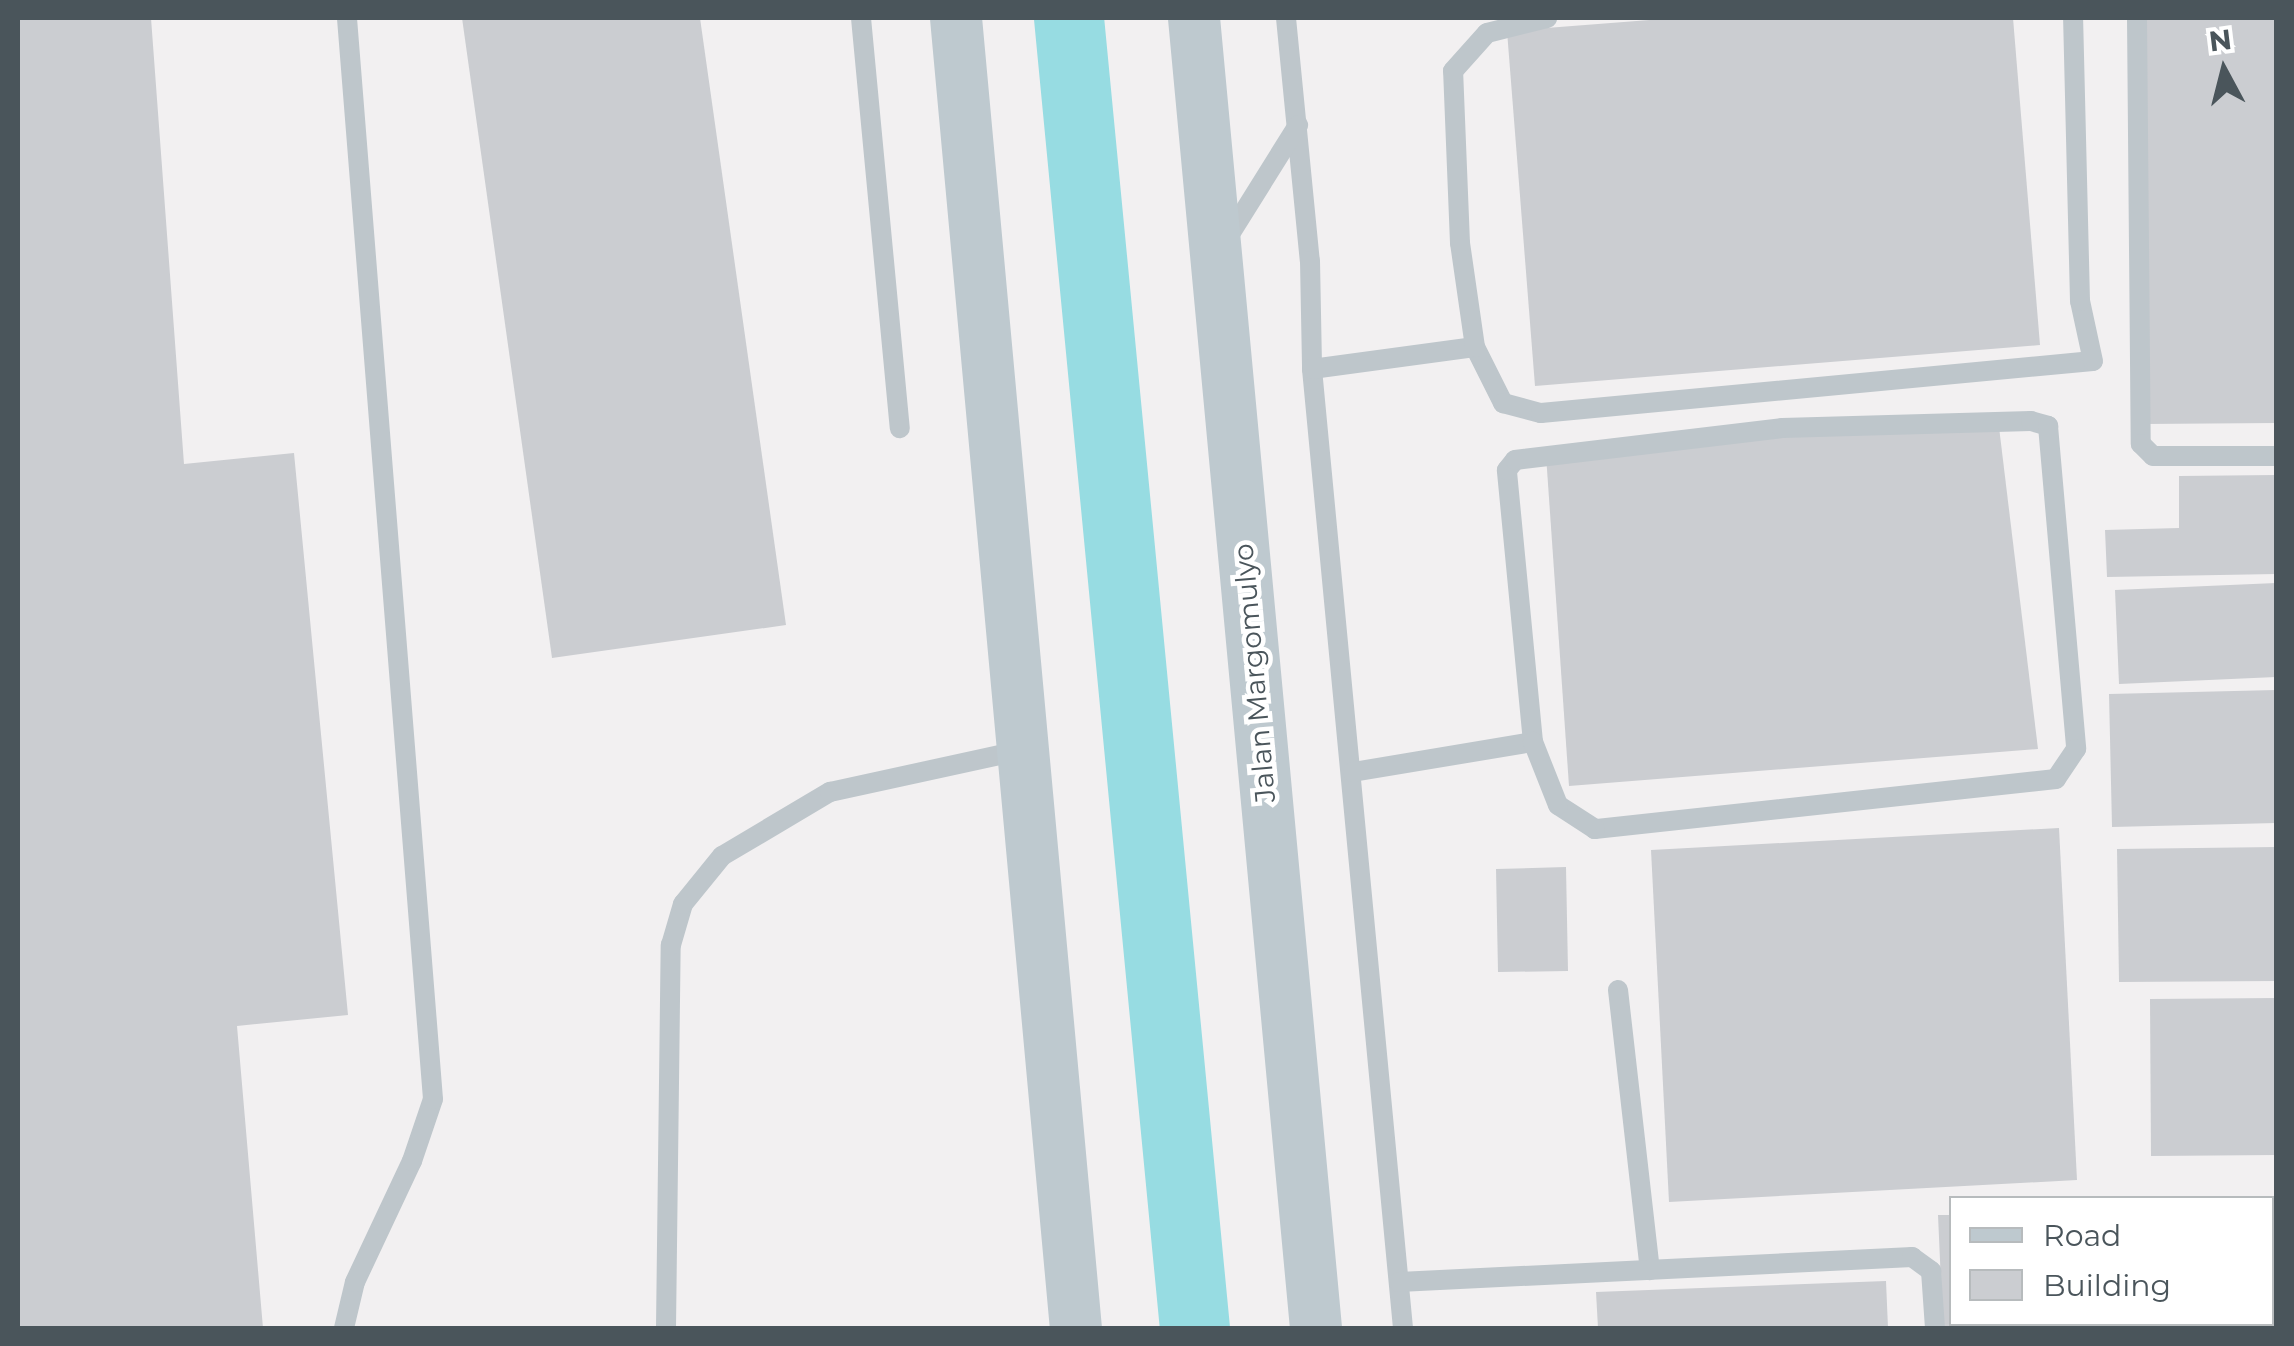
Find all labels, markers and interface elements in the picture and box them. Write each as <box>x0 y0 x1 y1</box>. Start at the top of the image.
north arrow <box>2174 20 2274 120</box>
text: N <box>2207 22 2234 58</box>
street label: Jalan Margomulyo <box>1226 542 1282 804</box>
legend <box>1949 1196 2274 1326</box>
text: Road <box>2043 1217 2121 1254</box>
text: Building <box>2043 1267 2171 1304</box>

